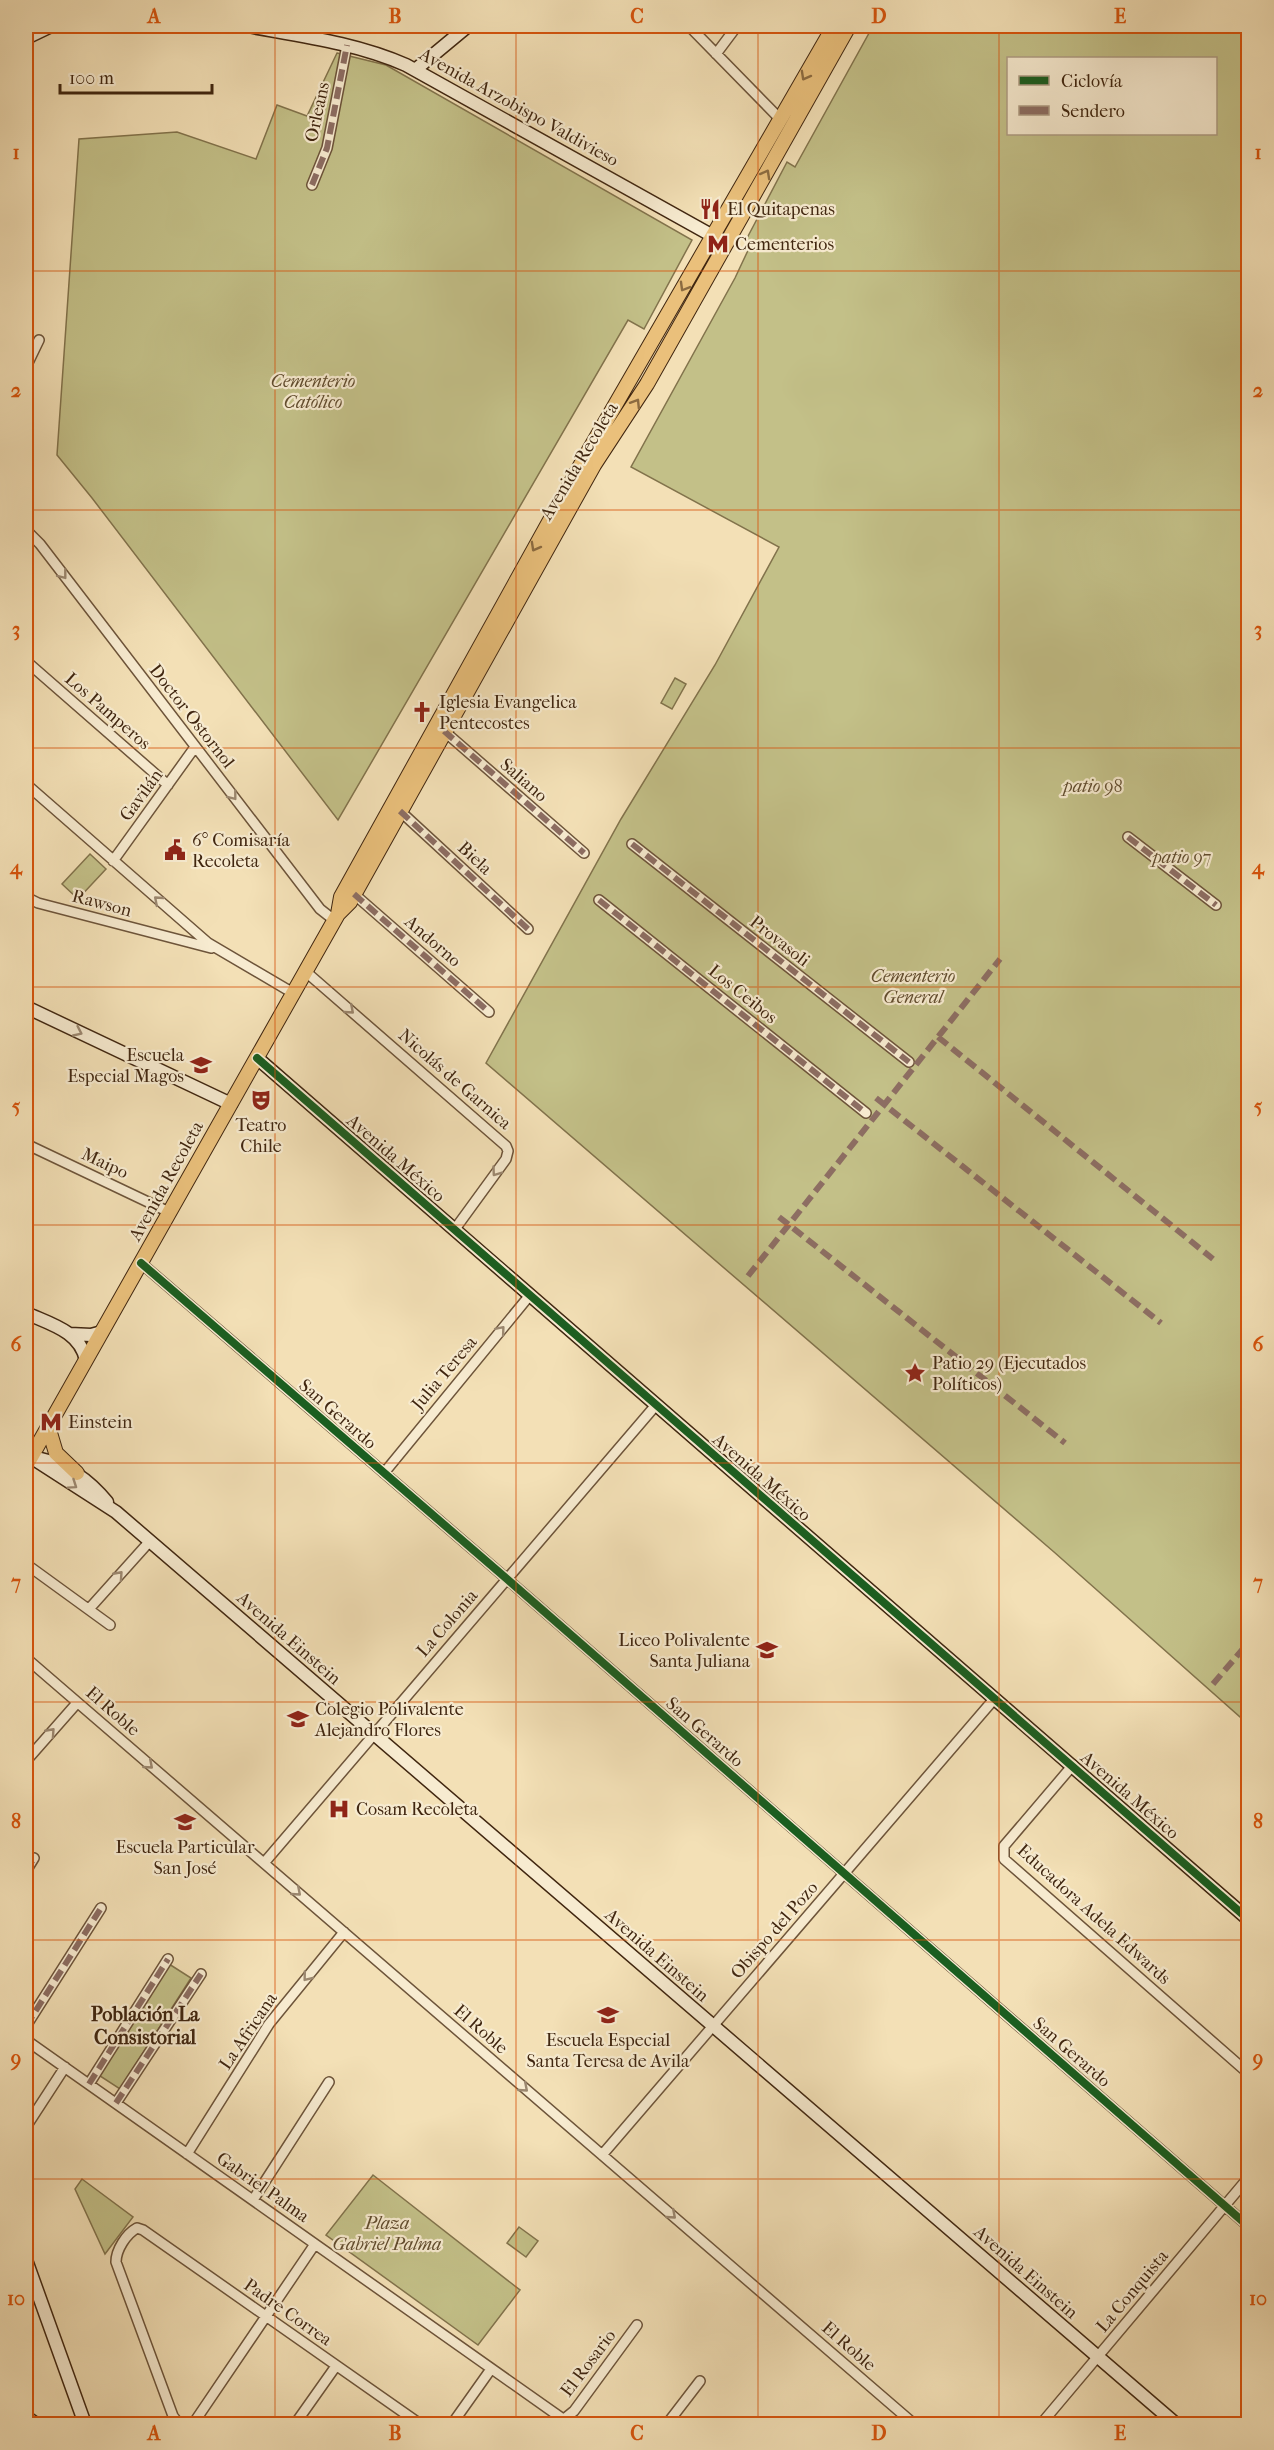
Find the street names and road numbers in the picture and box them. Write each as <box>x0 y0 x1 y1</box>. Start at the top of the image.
street label: Avenida Arzobispo Valdivieso <box>415 43 622 171</box>
street label: Orleans <box>301 80 334 144</box>
street label: Avenida Recoleta <box>536 398 623 525</box>
street label: Doctor Ostornol <box>145 660 239 772</box>
street label: Los Pamperos <box>61 669 155 754</box>
street label: Saliano <box>496 754 552 807</box>
street label: Gavilán <box>116 765 168 825</box>
street label: Biela <box>453 837 497 880</box>
street label: Rawson <box>70 885 134 922</box>
street label: Andorno <box>399 910 465 972</box>
street label: Provasoli <box>746 911 814 972</box>
street label: Los Ceibos <box>704 960 781 1029</box>
street label: Nicolás de Garnica <box>394 1025 516 1135</box>
street label: Avenida México <box>342 1109 449 1207</box>
street label: Avenida Recoleta <box>124 1117 208 1246</box>
street label: Maipo <box>78 1144 131 1183</box>
street label: Julia Teresa <box>406 1332 482 1416</box>
street label: San Gerardo <box>295 1375 381 1454</box>
street label: Avenida México <box>708 1428 815 1526</box>
street label: La Colonia <box>413 1585 483 1661</box>
street label: Avenida Einstein <box>232 1587 345 1690</box>
street label: El Roble <box>81 1682 144 1741</box>
street label: San Gerardo <box>662 1693 748 1772</box>
street label: Avenida México <box>1076 1746 1183 1844</box>
street label: Educadora Adela Edwards <box>1013 1840 1175 1989</box>
street label: Obispo del Pozo <box>726 1877 822 1983</box>
street label: Avenida Einstein <box>600 1904 713 2007</box>
street label: La Africana <box>215 1988 282 2074</box>
street label: El Roble <box>449 2000 512 2059</box>
street label: San Gerardo <box>1029 2013 1115 2092</box>
street label: Gabriel Palma <box>212 2148 314 2227</box>
street label: Avenida Einstein <box>969 2221 1082 2324</box>
street label: La Conquista <box>1092 2245 1173 2337</box>
street label: Padre Correa <box>240 2274 336 2351</box>
street label: El Roble <box>817 2317 880 2376</box>
street label: El Rosario <box>556 2326 620 2401</box>

